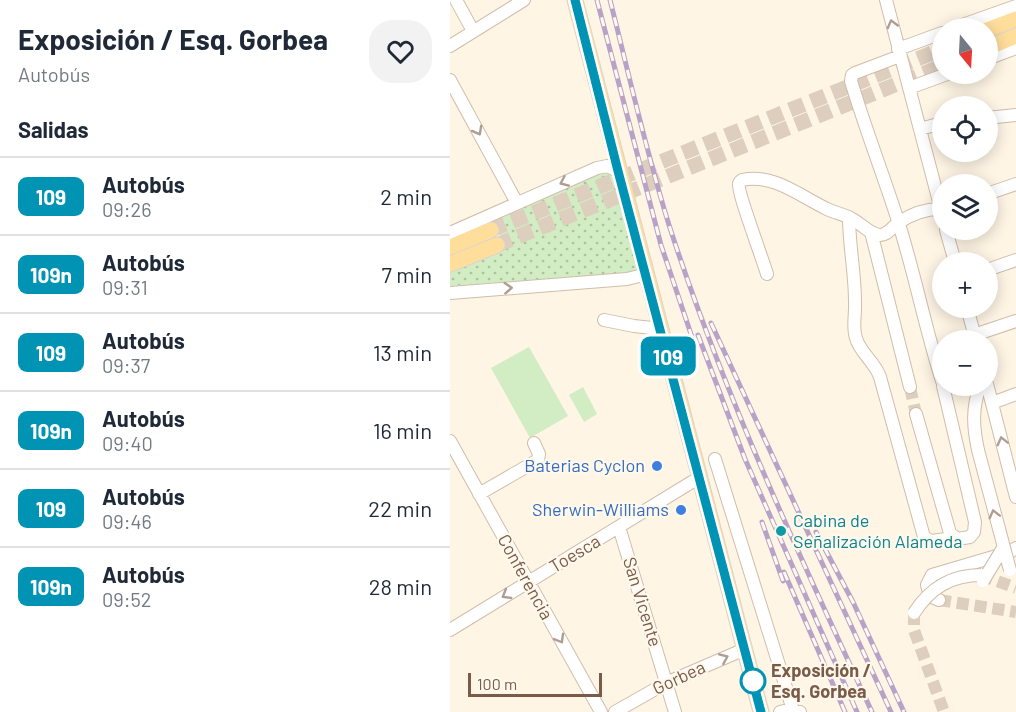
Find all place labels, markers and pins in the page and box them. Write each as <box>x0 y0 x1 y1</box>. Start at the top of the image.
place label: Baterias Cyclon <box>524 454 645 476</box>
marker: Baterias Cyclon <box>650 459 664 473</box>
place label: Sherwin-Williams <box>532 498 669 520</box>
marker: Sherwin-Williams <box>674 503 688 517</box>
place label: Cabina de Señalización Alameda <box>793 509 963 552</box>
marker: Cabina de Señalización Alameda <box>774 524 788 538</box>
place label: Exposición / Esq. Gorbea <box>771 659 871 702</box>
marker: Exposición / Esq. Gorbea <box>740 668 766 694</box>

